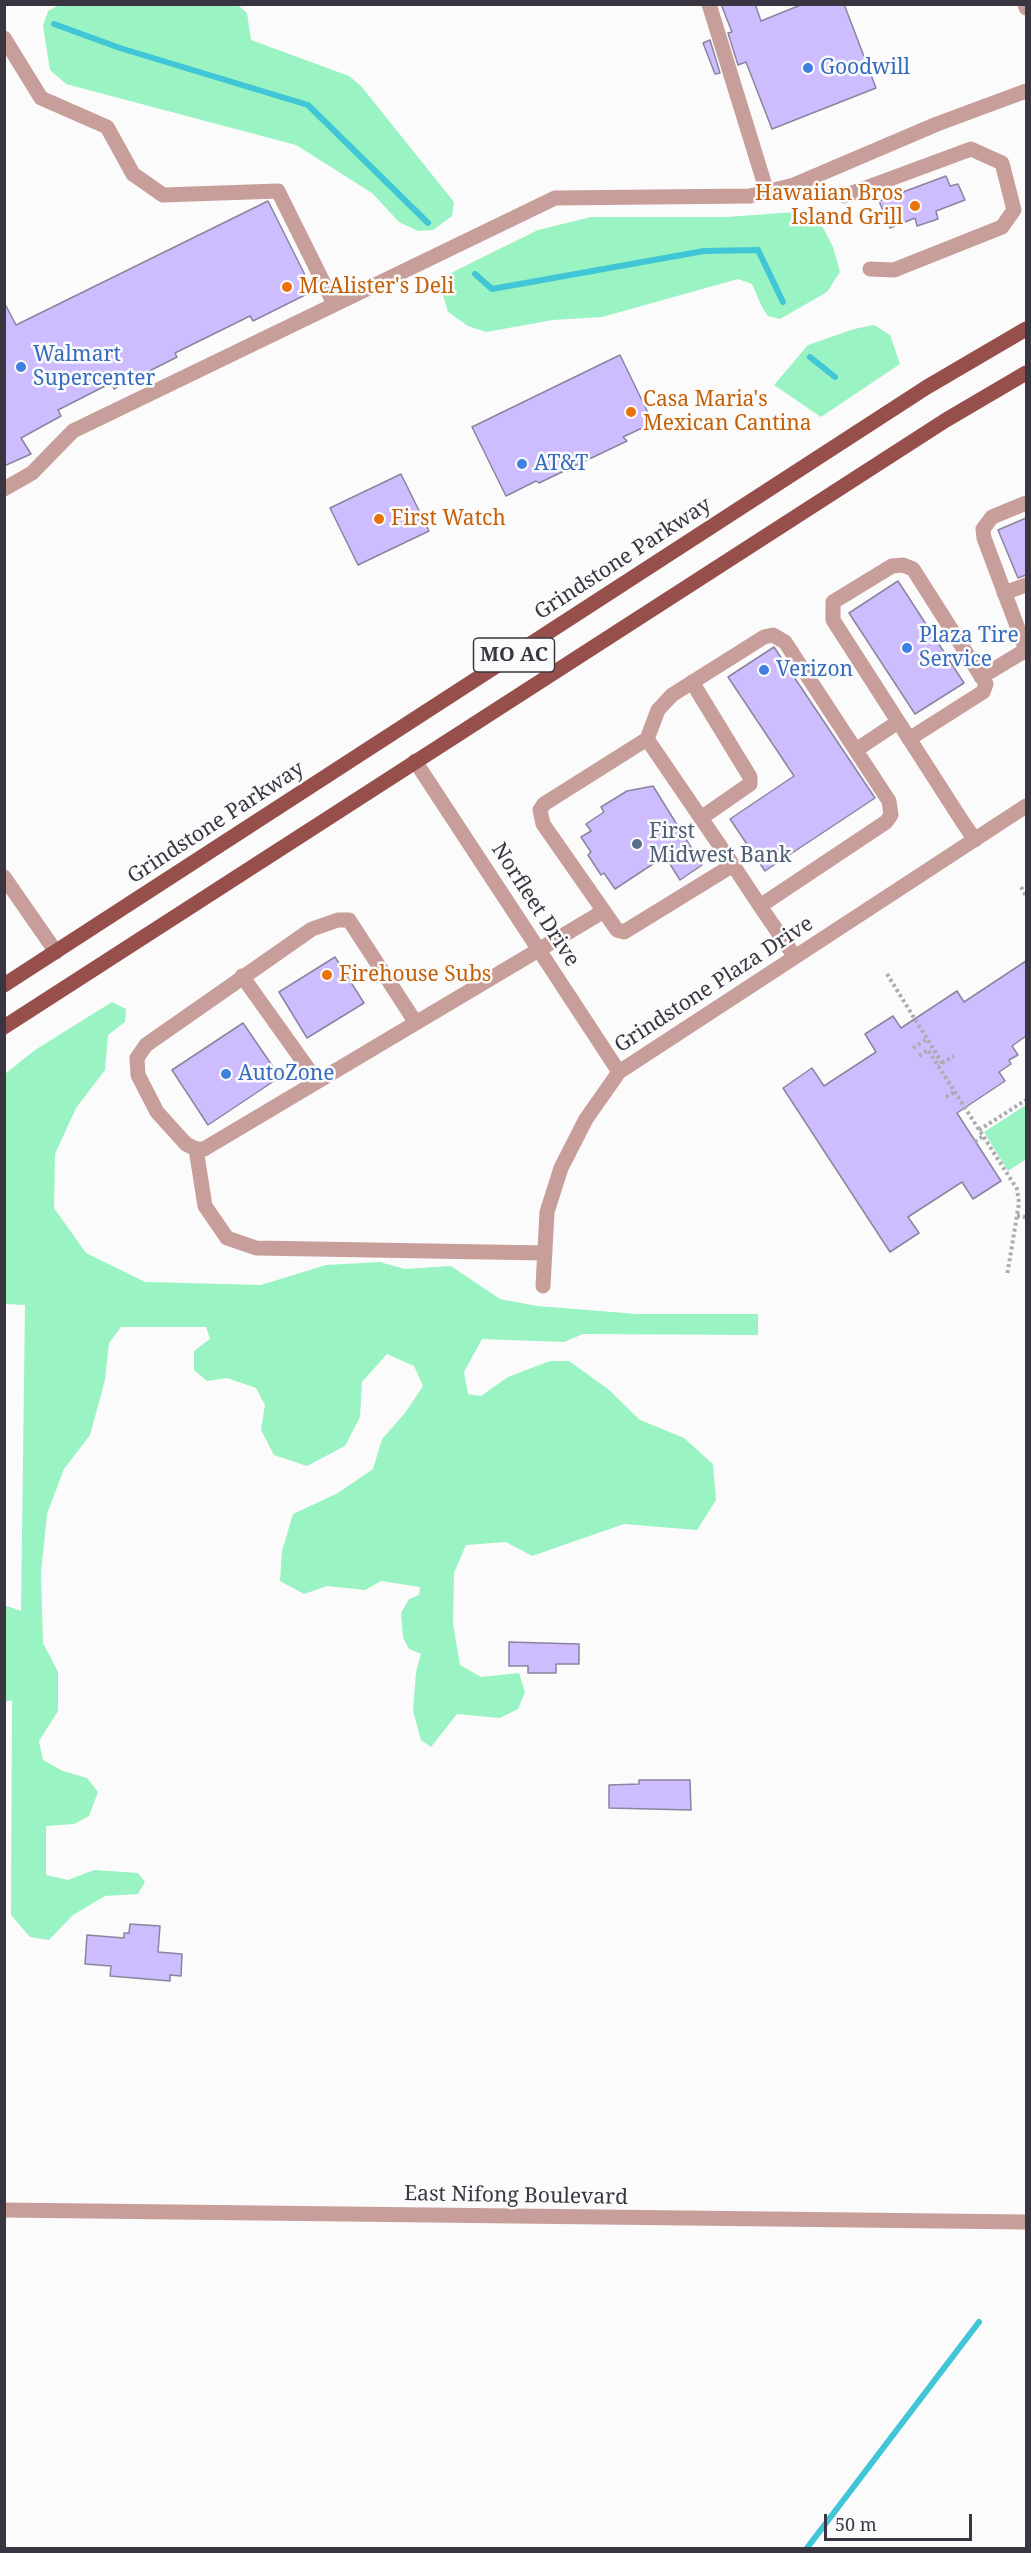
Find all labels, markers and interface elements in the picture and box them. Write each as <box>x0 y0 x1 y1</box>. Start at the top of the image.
place label: Goodwill <box>820 55 910 81</box>
marker: Goodwill <box>801 61 815 75</box>
place label: Hawaiian Bros Island Grill <box>755 181 903 231</box>
marker: Hawaiian Bros Island Grill <box>908 199 922 213</box>
place label: McAlister's Deli <box>299 274 454 300</box>
marker: McAlister's Deli <box>280 280 294 294</box>
place label: Walmart Supercenter <box>33 342 155 392</box>
marker: Walmart Supercenter <box>14 360 28 374</box>
place label: Casa Maria's Mexican Cantina <box>643 387 812 437</box>
marker: Casa Maria's Mexican Cantina <box>624 405 638 419</box>
place label: AT&T <box>534 451 588 477</box>
marker: AT&T <box>515 457 529 471</box>
street label: Grindstone Parkway <box>530 493 716 625</box>
place label: First Watch <box>391 506 506 532</box>
marker: First Watch <box>372 512 386 526</box>
place label: Plaza Tire Service <box>919 623 1019 673</box>
road number: MO AC <box>474 638 554 672</box>
marker: Plaza Tire Service <box>900 641 914 655</box>
place label: Verizon <box>776 657 853 683</box>
marker: Verizon <box>757 663 771 677</box>
street label: Grindstone Parkway <box>123 757 309 889</box>
place label: First Midwest Bank <box>649 819 791 869</box>
marker: First Midwest Bank <box>630 837 644 851</box>
street label: Norfleet Drive <box>486 838 584 972</box>
street label: Grindstone Plaza Drive <box>610 911 818 1059</box>
place label: Firehouse Subs <box>339 962 491 988</box>
marker: Firehouse Subs <box>320 968 334 982</box>
place label: AutoZone <box>238 1061 335 1087</box>
marker: AutoZone <box>219 1067 233 1081</box>
street label: East Nifong Boulevard <box>404 2181 628 2211</box>
scale bar <box>827 2502 976 2540</box>
text: 50 m <box>835 2512 877 2536</box>

